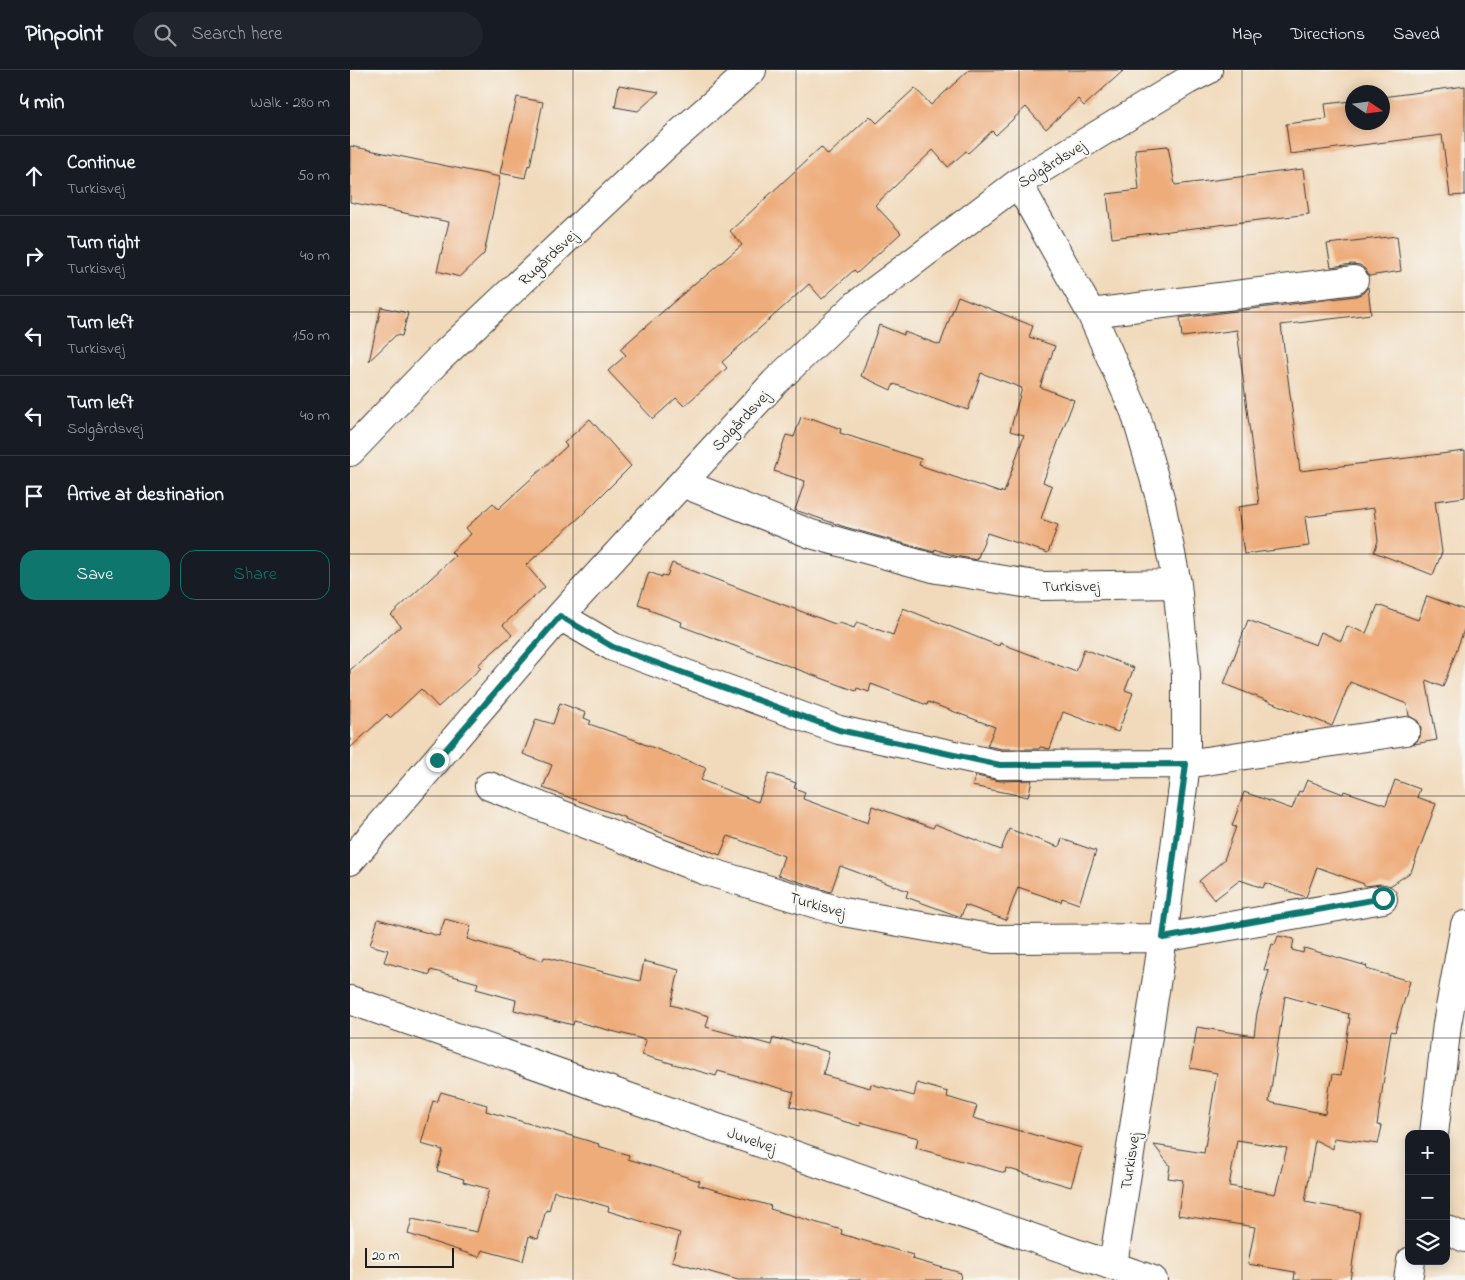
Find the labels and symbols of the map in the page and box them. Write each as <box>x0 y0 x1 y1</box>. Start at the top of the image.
north arrow <box>1345 85 1390 130</box>
street label: Solgårdsvej <box>1014 134 1091 195</box>
street label: Rugårdsvej <box>514 224 584 292</box>
street label: Solgårdsvej <box>707 385 777 457</box>
street label: Turkisvej <box>1042 575 1100 599</box>
route end <box>426 749 449 772</box>
street label: Turkisvej <box>787 886 849 926</box>
route start <box>1372 887 1395 910</box>
street label: Juvelvej <box>724 1121 780 1161</box>
street label: Turkisvej <box>1115 1130 1147 1192</box>
scale bar <box>365 1245 454 1268</box>

